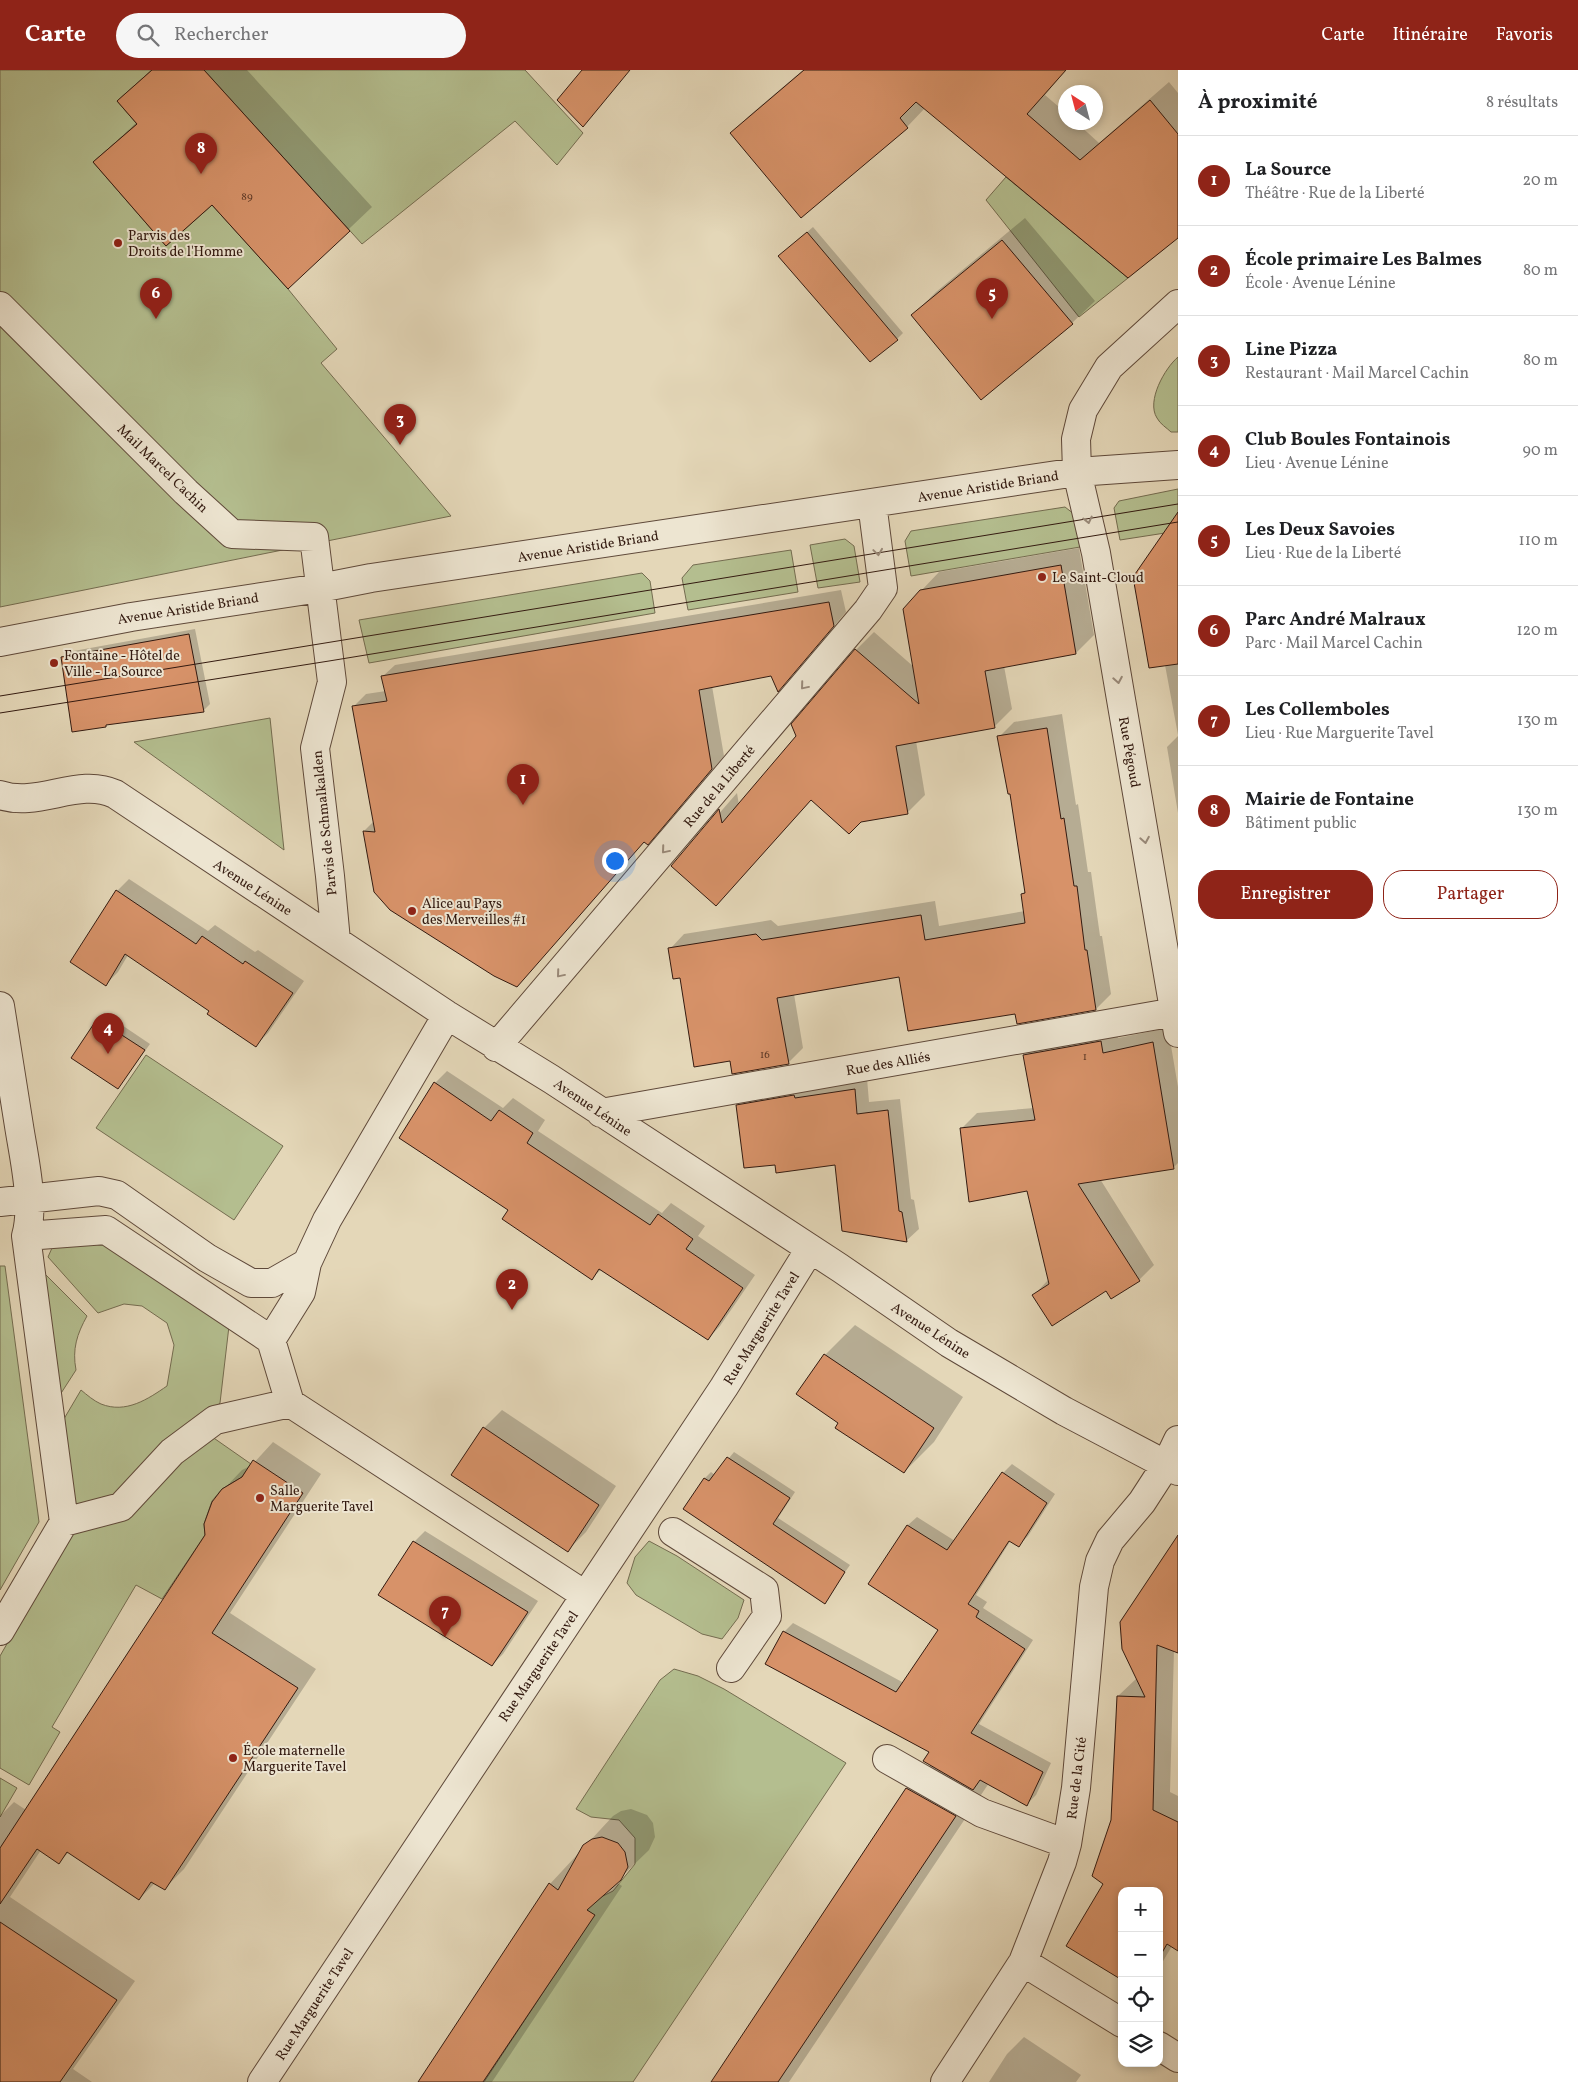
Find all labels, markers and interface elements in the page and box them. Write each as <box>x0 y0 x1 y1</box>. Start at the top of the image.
search box <box>116 13 466 58</box>
text: Carte <box>25 18 86 52</box>
icon: search <box>134 21 162 49</box>
text: Rechercher <box>174 22 268 48</box>
text: Carte <box>1321 23 1364 48</box>
text: Itinéraire <box>1392 23 1468 48</box>
text: Favoris <box>1496 23 1553 48</box>
north arrow <box>1058 85 1103 130</box>
text: À proximité <box>1198 88 1317 117</box>
text: 8 résultats <box>1486 92 1558 114</box>
pin: 8 <box>185 133 217 174</box>
text: La Source <box>1245 157 1331 183</box>
text: 1 <box>1211 170 1217 192</box>
text: 20 m <box>1523 170 1558 192</box>
text: Théâtre · Rue de la Liberté <box>1245 183 1425 205</box>
house number: 89 <box>241 190 253 205</box>
place label: Parvis des Droits de l'Homme <box>128 227 243 262</box>
marker: Parvis des Droits de l'Homme <box>112 237 124 249</box>
text: École primaire Les Balmes <box>1245 247 1482 273</box>
text: 2 <box>1210 260 1218 282</box>
text: 80 m <box>1523 260 1558 282</box>
text: École · Avenue Lénine <box>1245 273 1396 295</box>
pin: 6 <box>140 278 172 319</box>
pin: 5 <box>976 278 1008 319</box>
text: Line Pizza <box>1245 337 1337 363</box>
text: 3 <box>1210 350 1218 372</box>
text: 80 m <box>1523 350 1558 372</box>
text: Restaurant · Mail Marcel Cachin <box>1245 363 1469 385</box>
pin: 3 <box>384 404 416 445</box>
street label: Mail Marcel Cachin <box>112 421 212 518</box>
text: Club Boules Fontainois <box>1245 427 1451 453</box>
text: 4 <box>1209 440 1219 462</box>
text: 90 m <box>1522 440 1558 462</box>
text: Lieu · Avenue Lénine <box>1245 453 1389 475</box>
street label: Avenue Aristide Briand <box>916 467 1060 508</box>
one-way arrow <box>1082 515 1093 524</box>
text: Les Deux Savoies <box>1245 517 1395 543</box>
street label: Avenue Aristide Briand <box>516 527 660 568</box>
text: 5 <box>1210 530 1218 552</box>
text: 110 m <box>1519 530 1558 552</box>
text: Lieu · Rue de la Liberté <box>1245 543 1401 565</box>
one-way arrow <box>872 548 883 556</box>
place label: Le Saint-Cloud <box>1052 569 1144 588</box>
marker: Le Saint-Cloud <box>1036 571 1048 583</box>
street label: Avenue Aristide Briand <box>116 589 260 630</box>
text: Parc André Malraux <box>1245 607 1426 633</box>
text: 6 <box>1210 620 1218 642</box>
text: 120 m <box>1516 620 1558 642</box>
text: Parc · Mail Marcel Cachin <box>1245 633 1423 655</box>
place label: Fontaine - Hôtel de Ville - La Source <box>64 647 180 682</box>
marker: Fontaine - Hôtel de Ville - La Source <box>48 657 60 669</box>
one-way arrow <box>1112 675 1122 684</box>
one-way arrow <box>801 680 810 689</box>
text: Les Collemboles <box>1245 697 1390 723</box>
text: 7 <box>1210 710 1218 732</box>
text: 130 m <box>1517 710 1558 732</box>
street label: Rue Pégoud <box>1113 715 1144 789</box>
text: Lieu · Rue Marguerite Tavel <box>1245 723 1434 745</box>
street label: Rue de la Liberté <box>680 742 760 832</box>
street label: Parvis de Schmalkalden <box>308 749 343 896</box>
pin: 1 <box>507 764 539 805</box>
text: Mairie de Fontaine <box>1245 787 1414 813</box>
text: 8 <box>1210 800 1218 822</box>
text: 130 m <box>1517 800 1558 822</box>
text: Bâtiment public <box>1245 813 1357 835</box>
one-way arrow <box>1140 835 1150 844</box>
one-way arrow <box>661 844 670 853</box>
your location <box>602 848 628 874</box>
street label: Avenue Lénine <box>209 856 296 921</box>
button: Enregistrer <box>1198 870 1373 919</box>
button: Partager <box>1383 870 1558 919</box>
place label: Alice au Pays des Merveilles #1 <box>422 895 526 930</box>
marker: Alice au Pays des Merveilles #1 <box>406 905 418 917</box>
one-way arrow <box>556 968 565 977</box>
pin: 4 <box>92 1013 124 1054</box>
house number: 16 <box>760 1048 770 1063</box>
street label: Rue des Alliés <box>845 1048 932 1081</box>
house number: 1 <box>1083 1050 1087 1065</box>
street label: Avenue Lénine <box>549 1075 635 1142</box>
pin: 2 <box>496 1269 528 1310</box>
street label: Rue Marguerite Tavel <box>720 1269 805 1389</box>
street label: Avenue Lénine <box>887 1299 974 1364</box>
place label: Salle Marguerite Tavel <box>270 1482 373 1517</box>
marker: Salle Marguerite Tavel <box>254 1492 266 1504</box>
pin: 7 <box>429 1596 461 1637</box>
street label: Rue Marguerite Tavel <box>495 1608 584 1726</box>
street label: Rue de la Cité <box>1063 1735 1092 1821</box>
place label: École maternelle Marguerite Tavel <box>243 1742 346 1777</box>
marker: École maternelle Marguerite Tavel <box>227 1752 239 1764</box>
map controls <box>1118 1887 1163 2067</box>
button: + <box>1118 1887 1163 1932</box>
button: − <box>1118 1932 1163 1977</box>
street label: Rue Marguerite Tavel <box>272 1945 359 2065</box>
button: locate <box>1118 1977 1163 2022</box>
button: layers <box>1118 2022 1163 2067</box>

